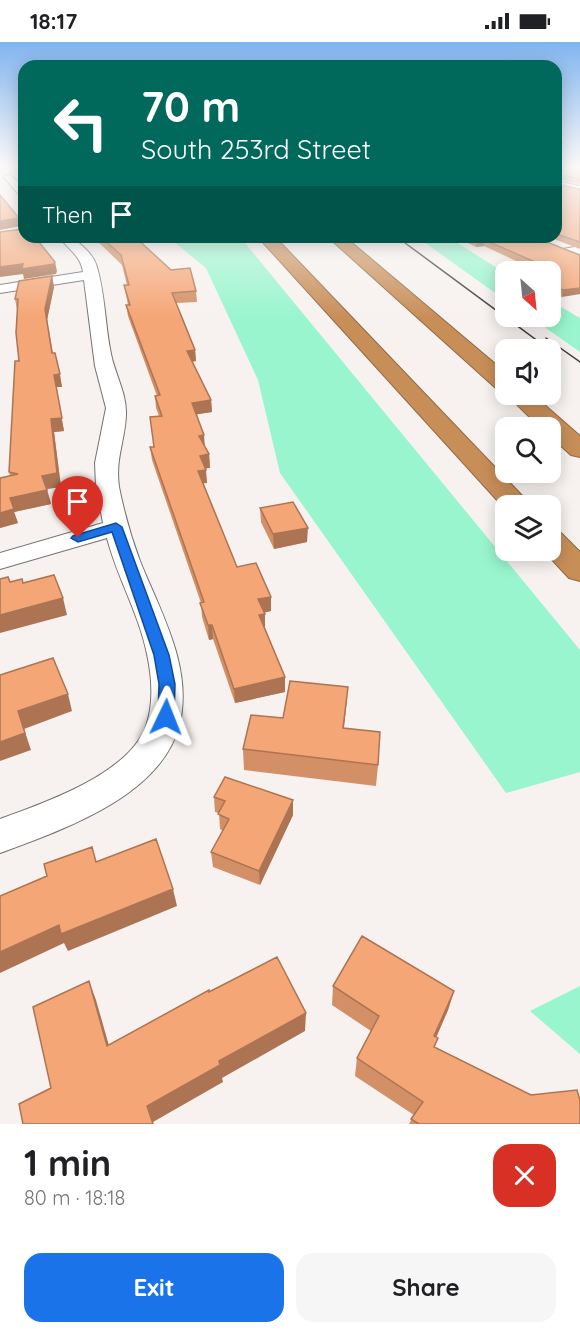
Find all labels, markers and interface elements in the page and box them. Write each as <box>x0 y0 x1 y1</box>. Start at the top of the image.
text: 18:17 <box>30 7 77 35</box>
text: 70 m <box>141 80 240 133</box>
icon: left <box>42 84 120 162</box>
text: South 253rd Street <box>141 132 371 166</box>
icon: arrive <box>105 198 138 231</box>
text: Then <box>42 201 93 229</box>
north arrow <box>495 261 561 327</box>
map controls <box>495 261 561 561</box>
button: sound <box>495 339 561 405</box>
button: search <box>495 417 561 483</box>
pin <box>52 476 103 538</box>
icon: arrive <box>61 485 94 518</box>
button: layers <box>495 495 561 561</box>
position arrow <box>134 685 198 749</box>
text: 1 min <box>24 1140 111 1185</box>
button: close <box>493 1144 556 1207</box>
text: 80 m · 18:18 <box>24 1185 125 1210</box>
button: Exit <box>24 1253 284 1322</box>
button: Share <box>296 1253 556 1322</box>

